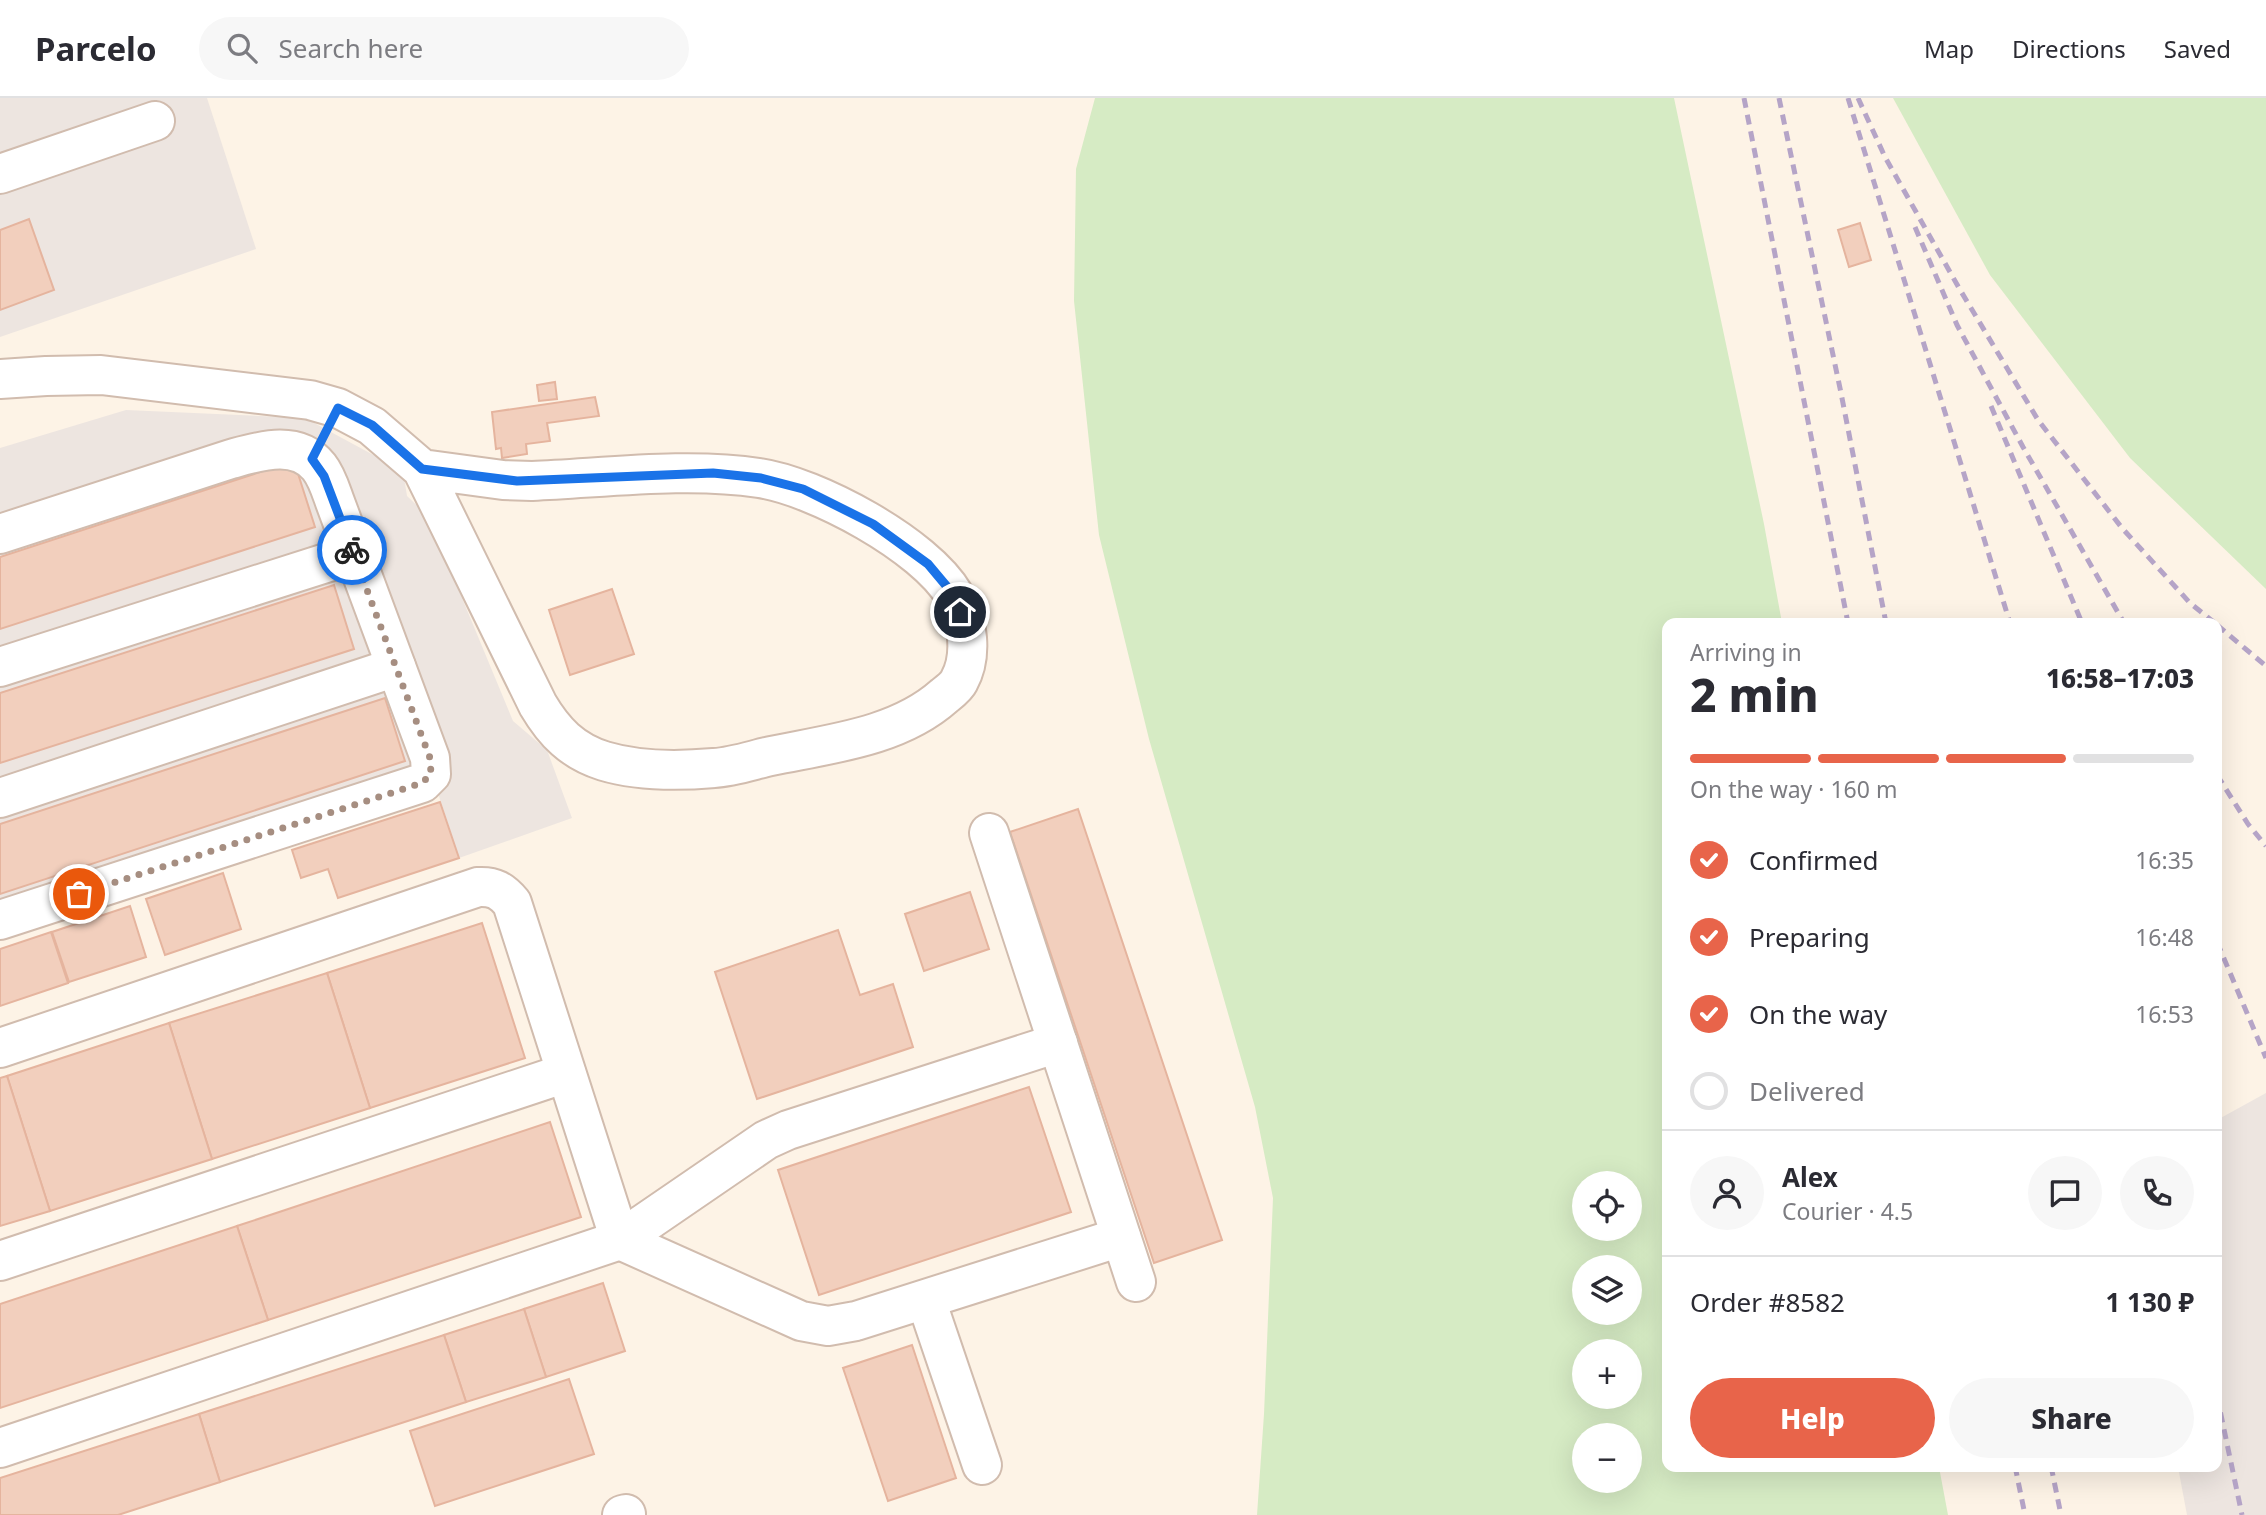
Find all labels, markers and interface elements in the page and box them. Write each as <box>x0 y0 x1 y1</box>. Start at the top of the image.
search box <box>199 17 689 80</box>
text: Parcelo <box>35 26 157 71</box>
icon: search <box>223 29 261 67</box>
text: Search here <box>279 30 423 66</box>
text: Map <box>1924 32 1974 65</box>
text: Directions <box>2012 32 2126 65</box>
text: Saved <box>2164 32 2231 65</box>
courier <box>317 515 387 585</box>
icon: bike <box>333 531 371 569</box>
pin <box>930 582 990 642</box>
icon: home <box>941 593 979 631</box>
text: Arriving in <box>1690 636 1802 668</box>
text: 16:58–17:03 <box>2046 660 2194 696</box>
text: 2 min <box>1690 663 1819 725</box>
text: On the way · 160 m <box>1690 773 1897 805</box>
icon: check <box>1690 841 1728 879</box>
text: Confirmed <box>1749 842 1879 878</box>
text: 16:35 <box>2135 844 2194 876</box>
pin <box>49 864 109 924</box>
icon: bag <box>60 875 98 913</box>
icon: check <box>1690 918 1728 956</box>
text: Preparing <box>1749 919 1870 955</box>
text: 16:48 <box>2135 921 2194 953</box>
icon: check <box>1690 995 1728 1033</box>
text: On the way <box>1749 996 1887 1032</box>
text: 16:53 <box>2135 998 2194 1030</box>
text: Delivered <box>1749 1073 1865 1109</box>
button: person <box>1690 1156 1764 1230</box>
button: chat <box>2028 1156 2102 1230</box>
button: phone <box>2120 1156 2194 1230</box>
text: Alex <box>1782 1159 1838 1195</box>
map controls <box>1572 1171 1642 1493</box>
button: locate <box>1572 1171 1642 1241</box>
text: Courier · 4.5 <box>1782 1195 1913 1227</box>
button: layers <box>1572 1255 1642 1325</box>
text: Order #8582 <box>1690 1284 1845 1320</box>
text: 1 130 ₽ <box>2105 1284 2194 1320</box>
button: + <box>1572 1339 1642 1409</box>
button: Help <box>1690 1378 1935 1458</box>
button: Share <box>1949 1378 2194 1458</box>
button: − <box>1572 1423 1642 1493</box>

